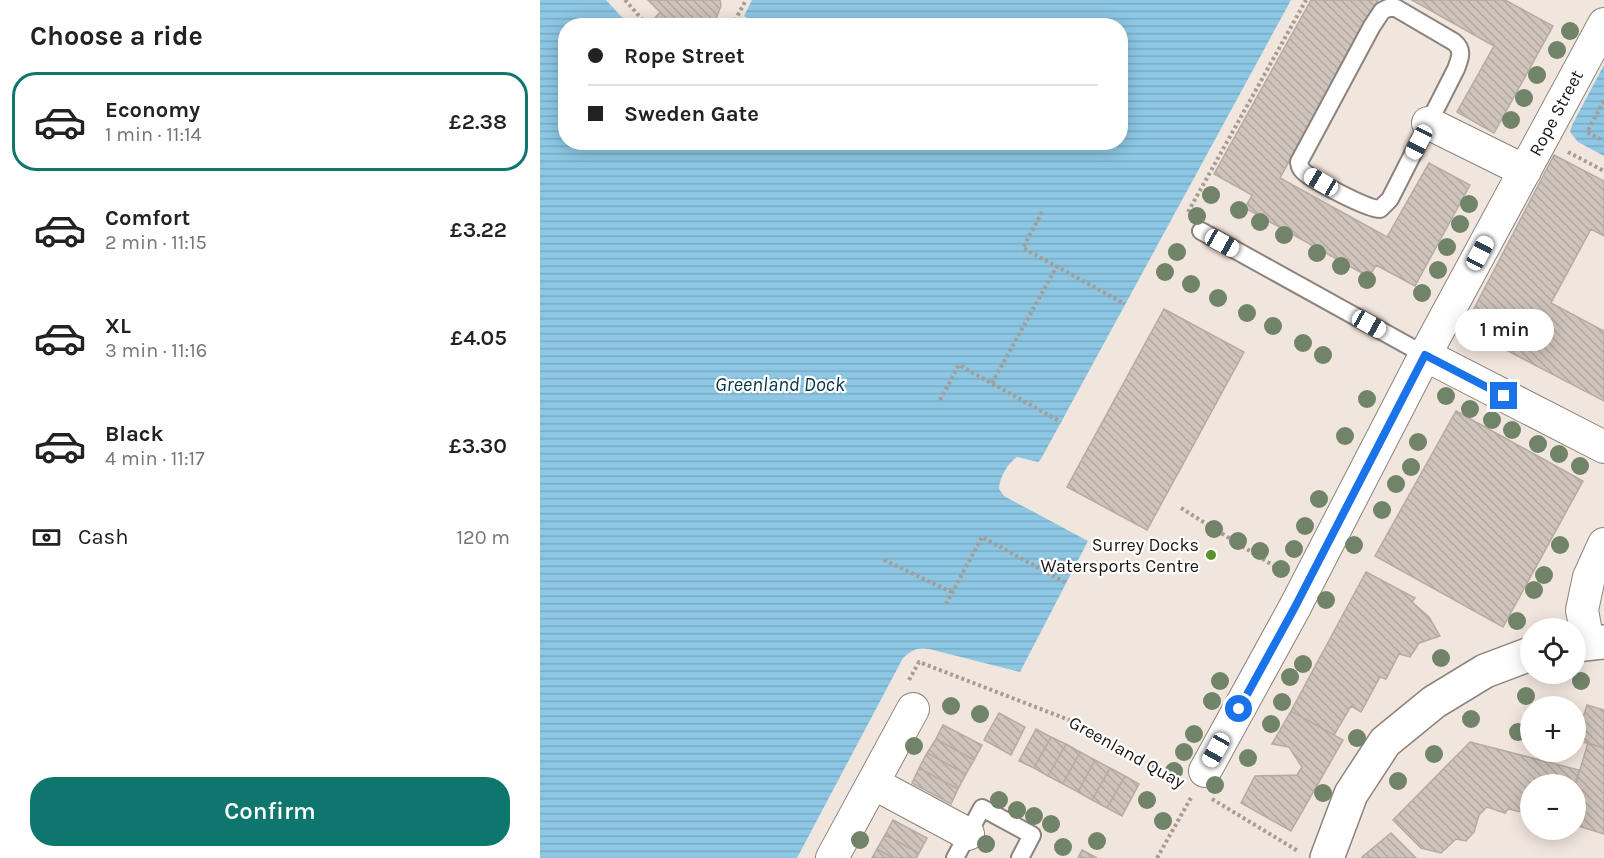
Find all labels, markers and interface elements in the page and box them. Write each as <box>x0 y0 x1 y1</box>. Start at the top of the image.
text: Choose a ride <box>30 20 203 52</box>
text: Rope Street <box>624 43 745 69</box>
street label: Rope Street <box>1524 66 1588 160</box>
icon: car <box>33 95 87 149</box>
text: Economy <box>105 97 200 123</box>
text: Sweden Gate <box>624 101 759 127</box>
text: £2.38 <box>449 109 507 135</box>
car <box>1403 122 1435 162</box>
text: 1 min · 11:14 <box>105 123 202 146</box>
car <box>1301 165 1341 199</box>
icon: car <box>33 203 87 257</box>
text: Comfort <box>105 205 190 231</box>
text: £3.22 <box>450 217 507 243</box>
car <box>1202 226 1242 260</box>
text: 2 min · 11:15 <box>105 231 207 254</box>
car <box>1464 233 1496 273</box>
car <box>1349 307 1389 341</box>
callout: 1 min <box>1454 309 1554 351</box>
icon: car <box>33 311 87 365</box>
text: XL <box>105 313 131 339</box>
text: 1 min <box>1480 318 1529 341</box>
text: £4.05 <box>450 325 507 351</box>
text: 3 min · 11:16 <box>105 339 207 362</box>
water label: Greenland Dock <box>715 373 846 396</box>
route end <box>1490 382 1517 409</box>
icon: car <box>33 419 87 473</box>
text: Black <box>105 421 164 447</box>
text: £3.30 <box>449 433 507 459</box>
text: 4 min · 11:17 <box>105 447 205 470</box>
icon: cash <box>30 521 63 554</box>
text: Cash <box>78 524 128 550</box>
text: 120 m <box>456 526 510 549</box>
place label: Surrey Docks Watersports Centre <box>1041 534 1199 577</box>
marker: Surrey Docks Watersports Centre <box>1204 548 1218 562</box>
map controls <box>1520 618 1586 840</box>
button: locate <box>1520 618 1586 684</box>
route start <box>1225 695 1252 722</box>
button: + <box>1520 696 1586 762</box>
street label: Greenland Quay <box>1065 711 1189 793</box>
car <box>1199 730 1233 770</box>
button: − <box>1520 774 1586 840</box>
button: Confirm <box>30 777 510 846</box>

